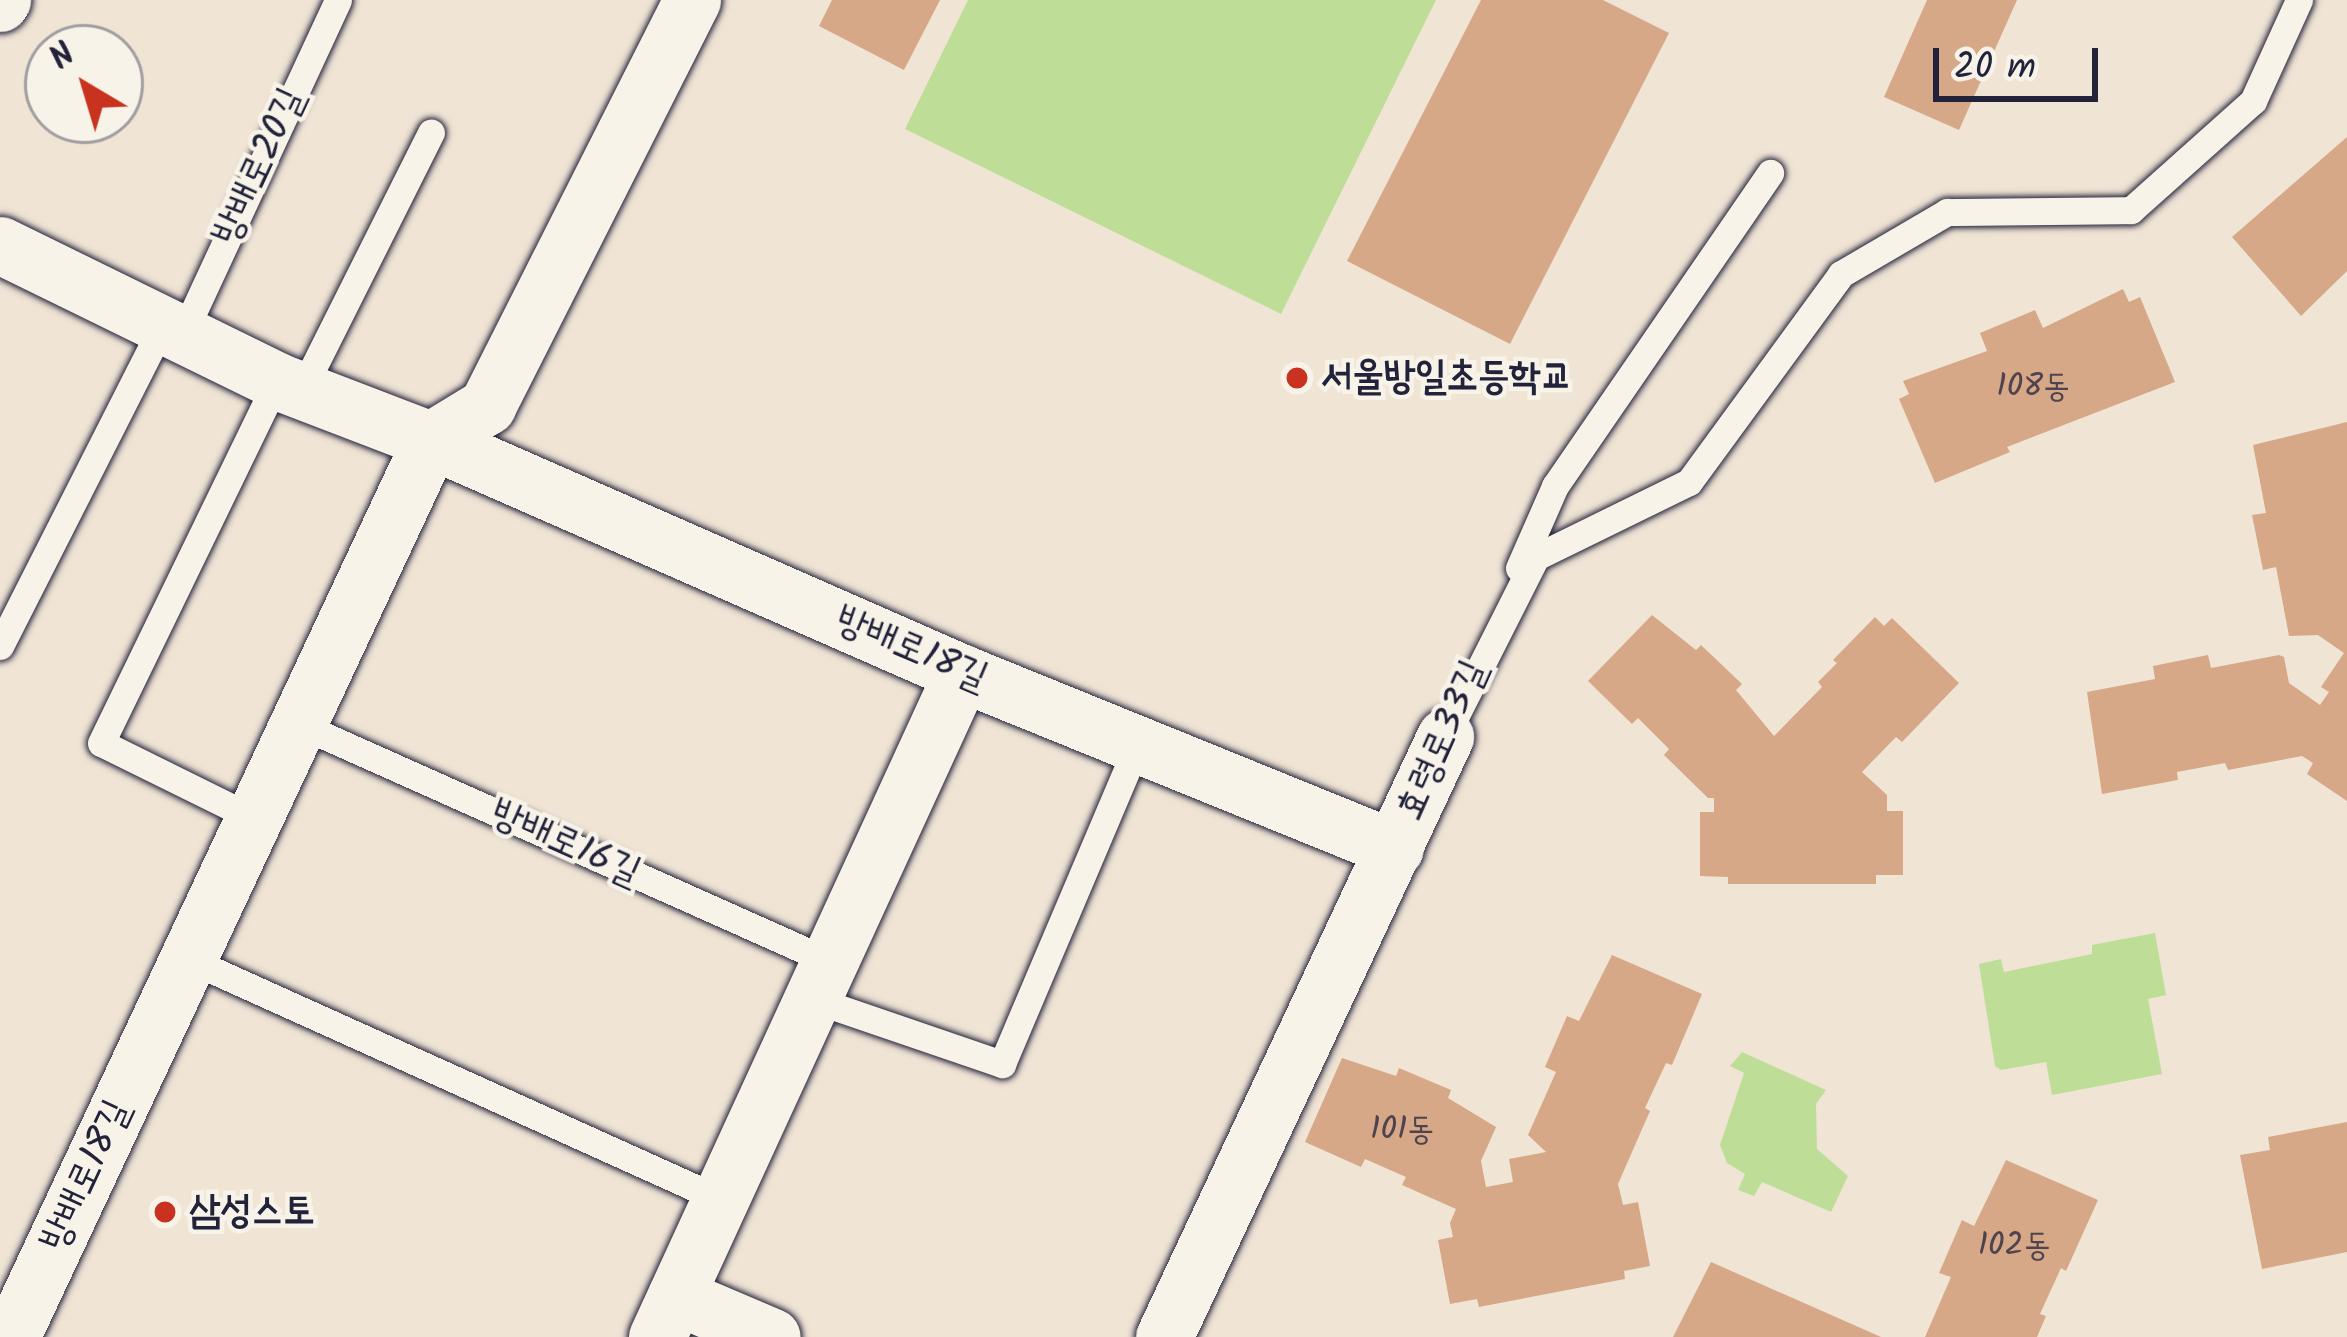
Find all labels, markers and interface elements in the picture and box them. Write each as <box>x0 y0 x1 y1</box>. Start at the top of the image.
north arrow <box>24 24 144 144</box>
scale bar <box>1939 24 2104 98</box>
text: N <box>39 30 88 85</box>
text: 20 m <box>1954 40 2036 97</box>
street label: 방배로20길 <box>203 81 317 253</box>
place label: 서울방일초등학교 <box>1321 355 1572 401</box>
marker: 서울방일초등학교 <box>1284 365 1310 391</box>
house number: 108동 <box>1996 368 2070 408</box>
street label: 방배로18길 <box>828 597 994 703</box>
street label: 효령로33길 <box>1387 654 1499 828</box>
street label: 방배로16길 <box>483 790 647 898</box>
street label: 방배로18길 <box>32 1093 142 1259</box>
house number: 101동 <box>1370 1111 1434 1151</box>
place label: 삼성스토 <box>189 1189 315 1235</box>
marker: 삼성스토 <box>152 1199 178 1225</box>
house number: 102동 <box>1978 1227 2050 1267</box>

